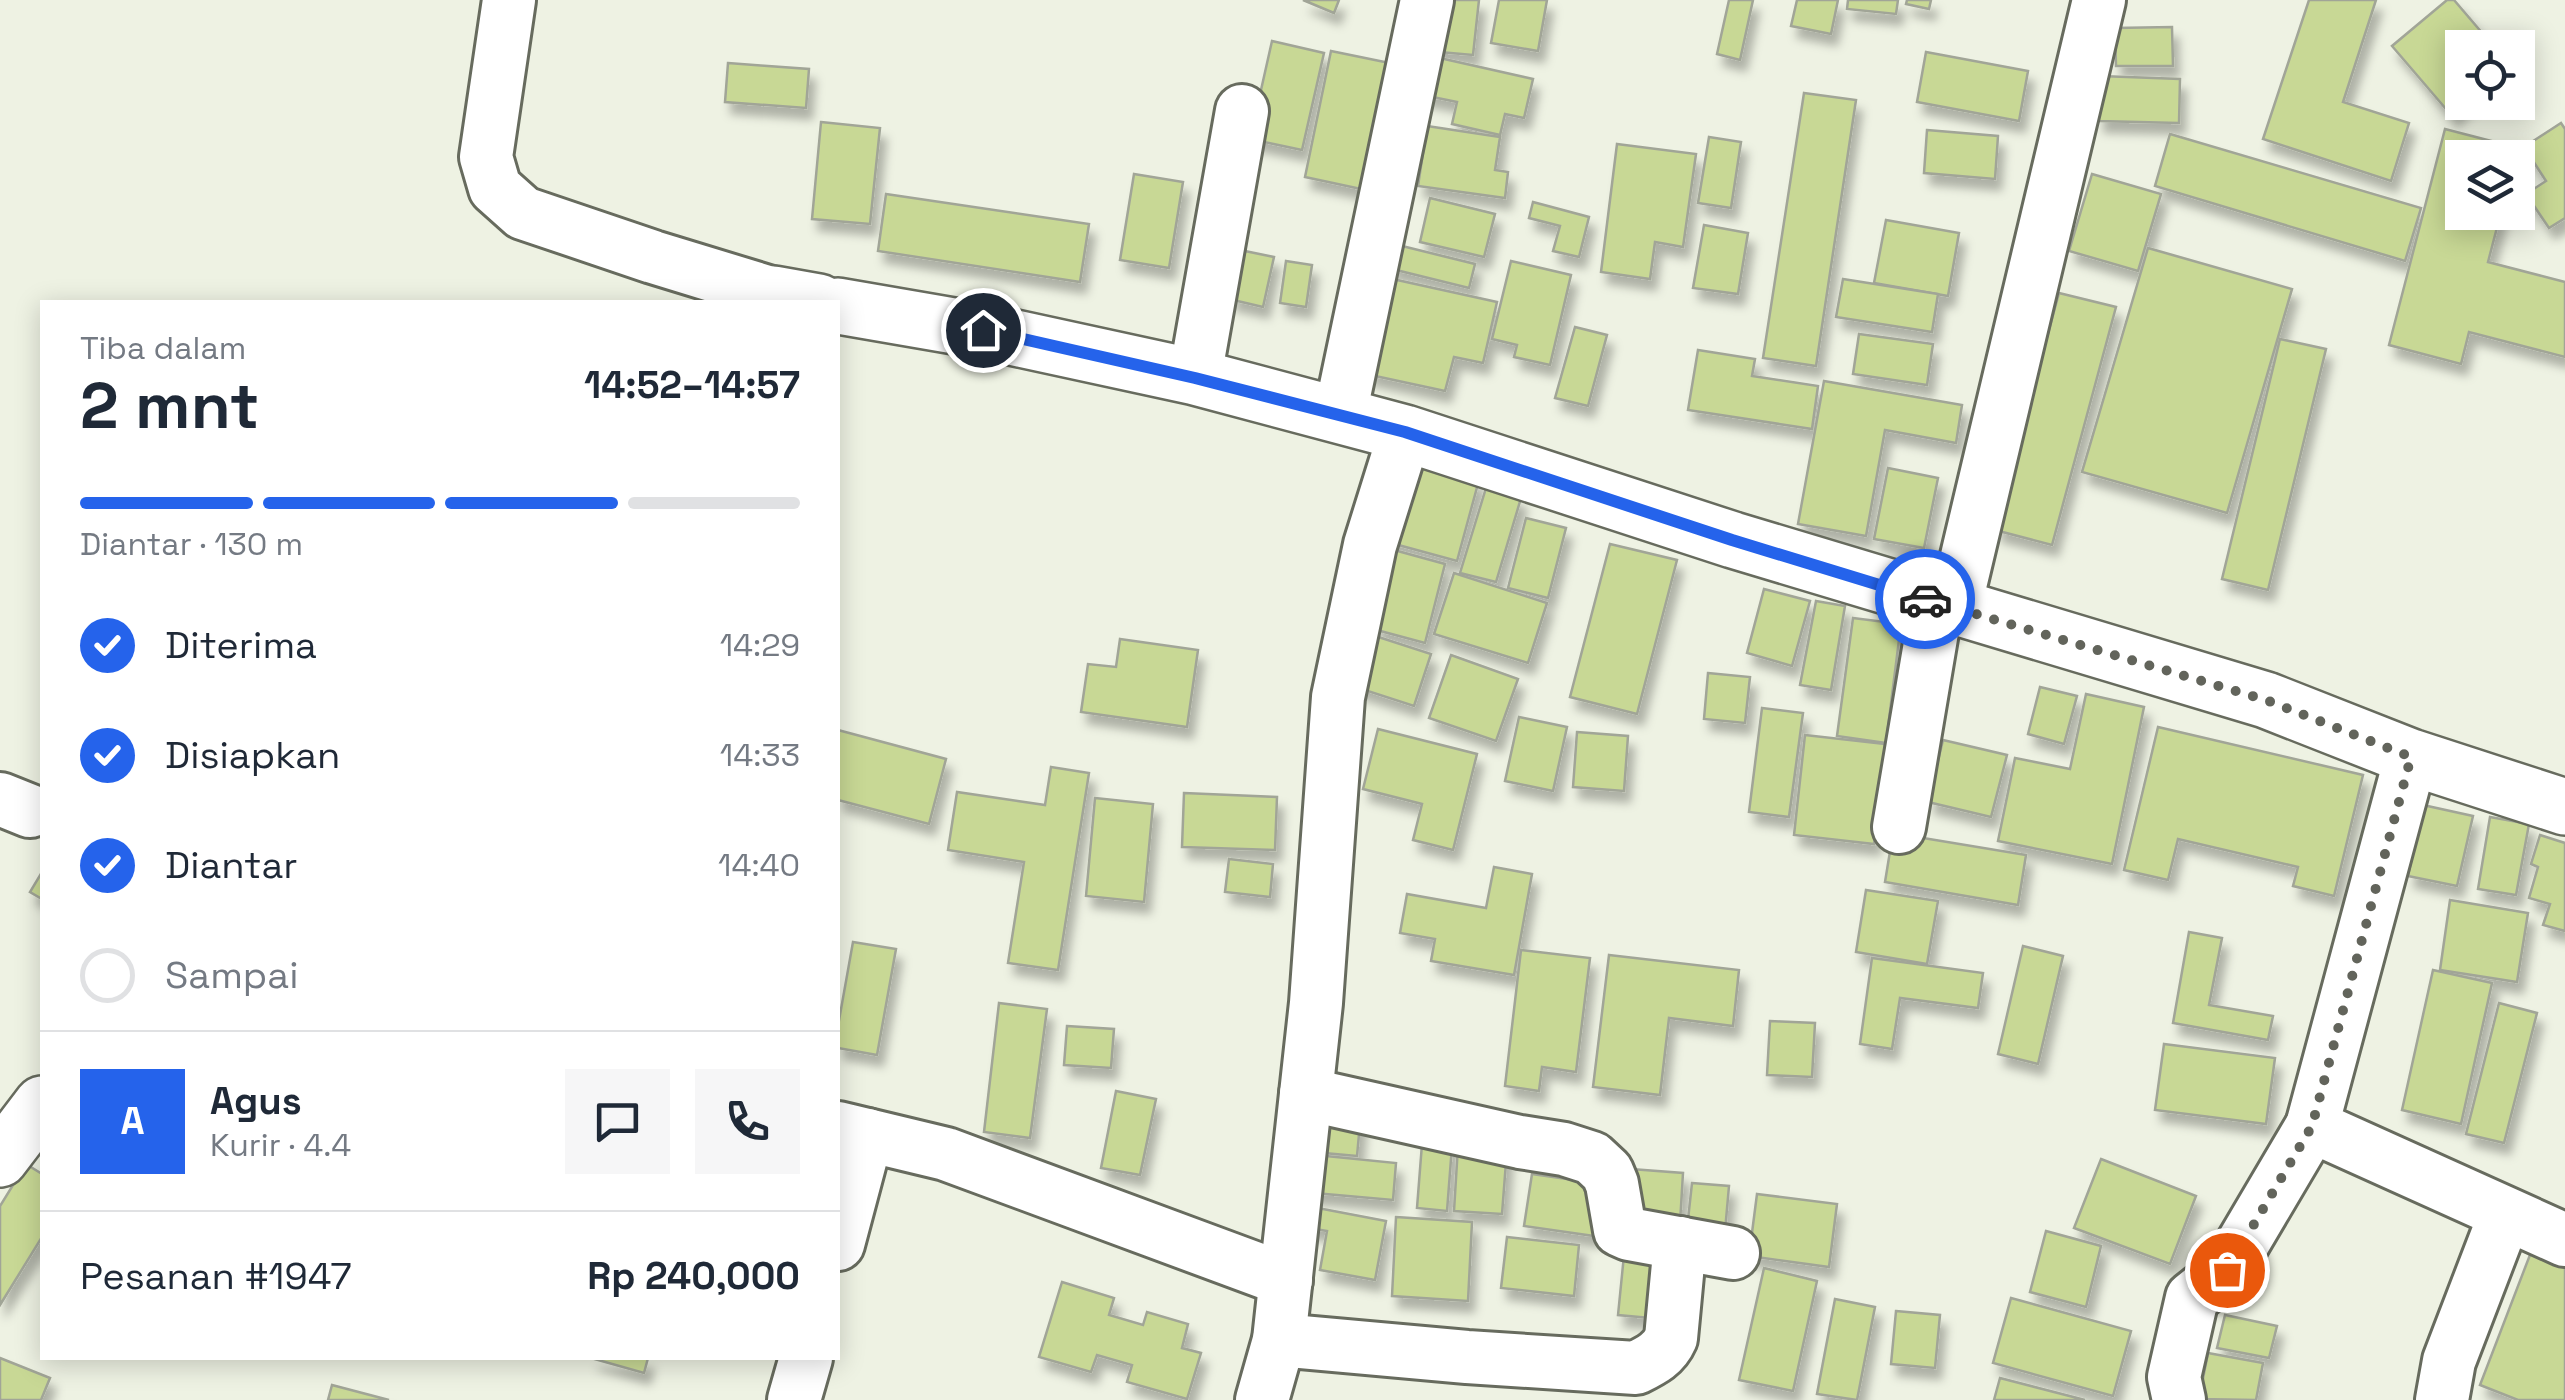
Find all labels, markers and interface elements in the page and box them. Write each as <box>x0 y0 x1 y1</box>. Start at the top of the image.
map controls <box>2445 30 2535 230</box>
button: locate <box>2445 30 2535 120</box>
button: layers <box>2445 140 2535 230</box>
pin <box>941 288 1026 373</box>
icon: home <box>956 303 1011 358</box>
text: Tiba dalam <box>80 328 246 368</box>
text: 14:52–14:57 <box>584 361 800 409</box>
text: 2 mnt <box>80 364 259 447</box>
text: Diantar · 130 m <box>80 524 303 564</box>
courier <box>1875 549 1975 649</box>
icon: car <box>1898 572 1953 627</box>
icon: check <box>80 618 135 673</box>
text: Diterima <box>165 621 317 669</box>
text: 14:29 <box>720 625 800 665</box>
icon: check <box>80 728 135 783</box>
text: Disiapkan <box>165 731 340 779</box>
text: 14:33 <box>720 735 800 775</box>
icon: check <box>80 838 135 893</box>
text: Diantar <box>165 841 298 889</box>
text: 14:40 <box>718 845 800 885</box>
text: Sampai <box>165 951 298 999</box>
button: chat <box>565 1069 670 1174</box>
button: phone <box>695 1069 800 1174</box>
text: Agus <box>210 1077 302 1125</box>
text: A <box>120 1097 145 1145</box>
text: Kurir · 4.4 <box>210 1125 351 1165</box>
pin <box>2185 1228 2270 1313</box>
icon: bag <box>2200 1243 2255 1298</box>
text: Pesanan #1947 <box>80 1252 352 1300</box>
text: Rp 240,000 <box>587 1252 800 1300</box>

